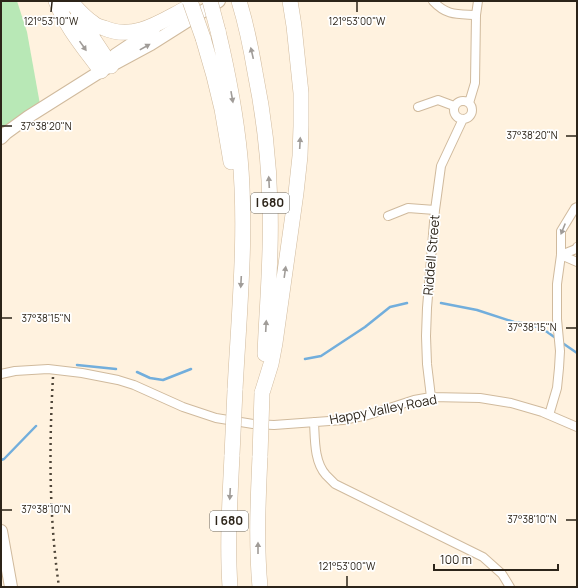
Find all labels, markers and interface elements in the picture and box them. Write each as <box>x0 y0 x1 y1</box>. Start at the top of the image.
text: 121°53'10"W <box>24 14 79 28</box>
text: 121°53'00"W <box>329 14 386 28</box>
one-way arrow <box>79 41 87 52</box>
one-way arrow <box>139 44 151 50</box>
one-way arrow <box>248 47 254 59</box>
one-way arrow <box>229 91 235 103</box>
text: 37°38'20"N <box>20 119 72 133</box>
text: 37°38'20"N <box>506 128 558 142</box>
one-way arrow <box>297 137 304 149</box>
one-way arrow <box>266 176 273 188</box>
road number: I 680 <box>251 193 289 213</box>
street label: Riddell Street <box>419 214 443 296</box>
one-way arrow <box>560 224 566 236</box>
one-way arrow <box>282 266 288 278</box>
one-way arrow <box>237 276 244 288</box>
text: 37°38'15"N <box>22 311 71 325</box>
one-way arrow <box>263 320 270 332</box>
text: 37°38'15"N <box>508 320 557 334</box>
street label: Happy Valley Road <box>328 390 438 428</box>
one-way arrow <box>227 488 234 500</box>
text: 37°38'10"N <box>21 502 71 516</box>
road number: I 680 <box>210 511 248 531</box>
text: 37°38'10"N <box>507 512 557 526</box>
one-way arrow <box>255 541 261 554</box>
scale bar <box>434 546 558 572</box>
text: 100 m <box>440 551 472 568</box>
text: 121°53'00"W <box>319 559 376 573</box>

